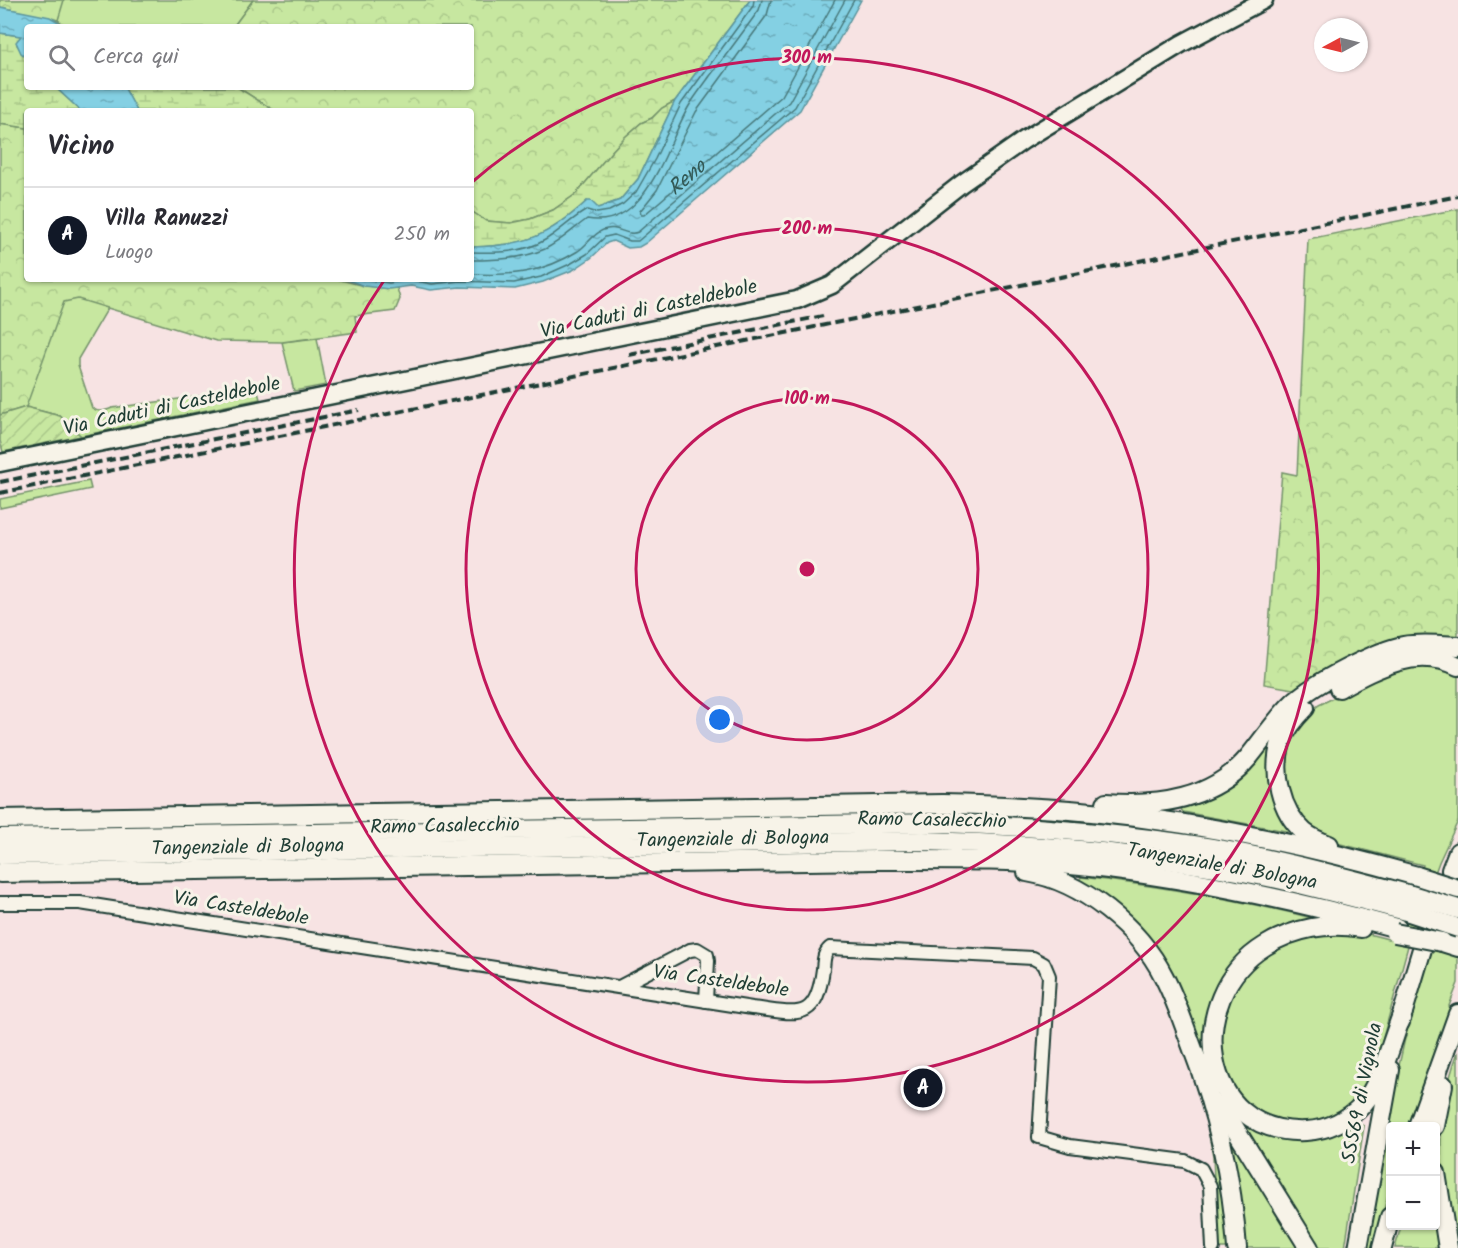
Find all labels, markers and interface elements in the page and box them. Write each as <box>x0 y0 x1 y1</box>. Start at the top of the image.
north arrow <box>1314 18 1368 72</box>
search box <box>24 24 474 90</box>
text: Cerca qui <box>93 40 179 75</box>
icon: search <box>45 41 78 74</box>
text: 300 m <box>781 44 832 73</box>
text: Vicino <box>48 126 114 168</box>
water label: Reno <box>660 151 715 204</box>
text: Villa Ranuzzi <box>105 202 228 237</box>
text: 200 m <box>782 215 833 244</box>
text: A <box>61 219 74 251</box>
text: 250 m <box>394 219 450 251</box>
text: Luogo <box>105 237 153 269</box>
street label: Via Caduti di Casteldebole <box>538 271 760 349</box>
street label: Via Caduti di Casteldebole <box>61 368 283 446</box>
text: 100 m <box>784 385 830 414</box>
centre of rings <box>797 559 817 579</box>
your location <box>705 705 734 734</box>
street label: Ramo Casalecchio <box>857 804 1007 838</box>
street label: Ramo Casalecchio <box>370 810 520 844</box>
street label: Tangenziale di Bologna <box>636 822 830 858</box>
street label: Tangenziale di Bologna <box>151 830 345 866</box>
street label: Tangenziale di Bologna <box>1124 835 1320 899</box>
street label: Via Casteldebole <box>171 882 311 936</box>
street label: Via Casteldebole <box>651 957 791 1007</box>
street label: SS569 di Vignola <box>1334 1020 1392 1166</box>
pin: A <box>904 1066 942 1110</box>
map controls <box>1386 1122 1440 1230</box>
button: + <box>1386 1122 1440 1176</box>
button: − <box>1386 1176 1440 1230</box>

